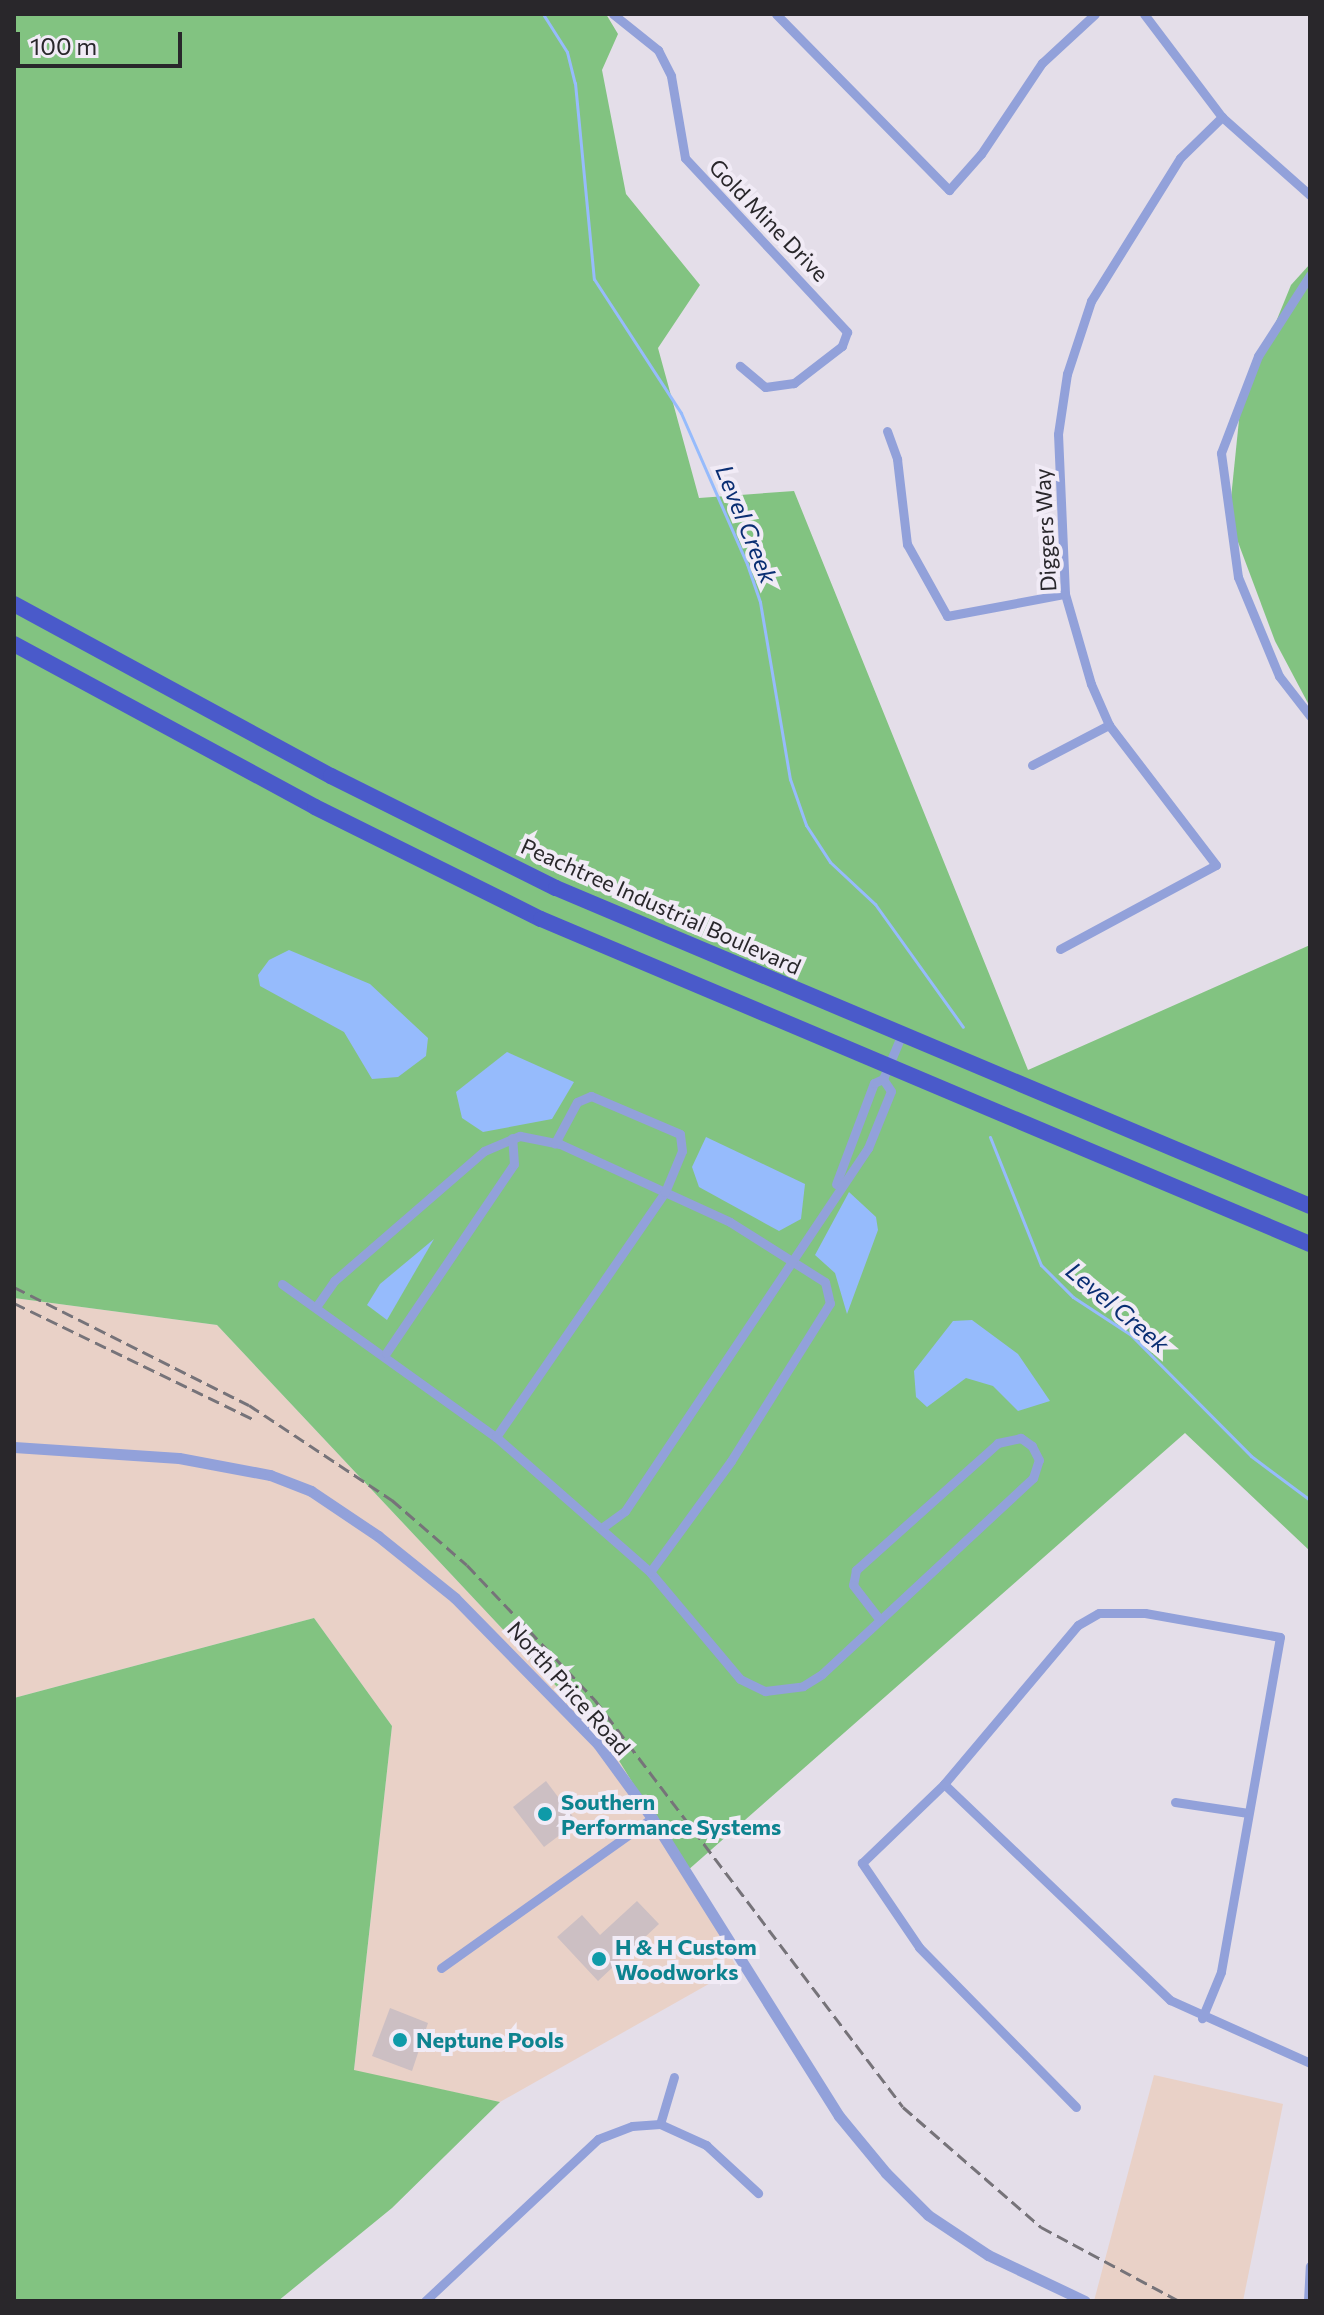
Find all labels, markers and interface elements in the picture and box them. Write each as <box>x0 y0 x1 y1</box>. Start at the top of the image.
scale bar <box>20 16 186 66</box>
text: 100 m <box>30 31 97 60</box>
street label: Gold Mine Drive <box>704 153 834 287</box>
water label: Level Creek <box>710 460 784 588</box>
street label: Diggers Way <box>1029 468 1061 592</box>
street label: Peachtree Industrial Boulevard <box>517 832 805 980</box>
water label: Level Creek <box>1061 1256 1175 1358</box>
street label: North Price Road <box>502 1616 636 1760</box>
place label: Southern Performance Systems <box>561 1788 781 1840</box>
marker: Southern Performance Systems <box>536 1805 554 1823</box>
place label: H & H Custom Woodworks <box>615 1933 757 1984</box>
marker: H & H Custom Woodworks <box>590 1950 608 1968</box>
place label: Neptune Pools <box>416 2027 564 2053</box>
marker: Neptune Pools <box>391 2031 409 2049</box>

